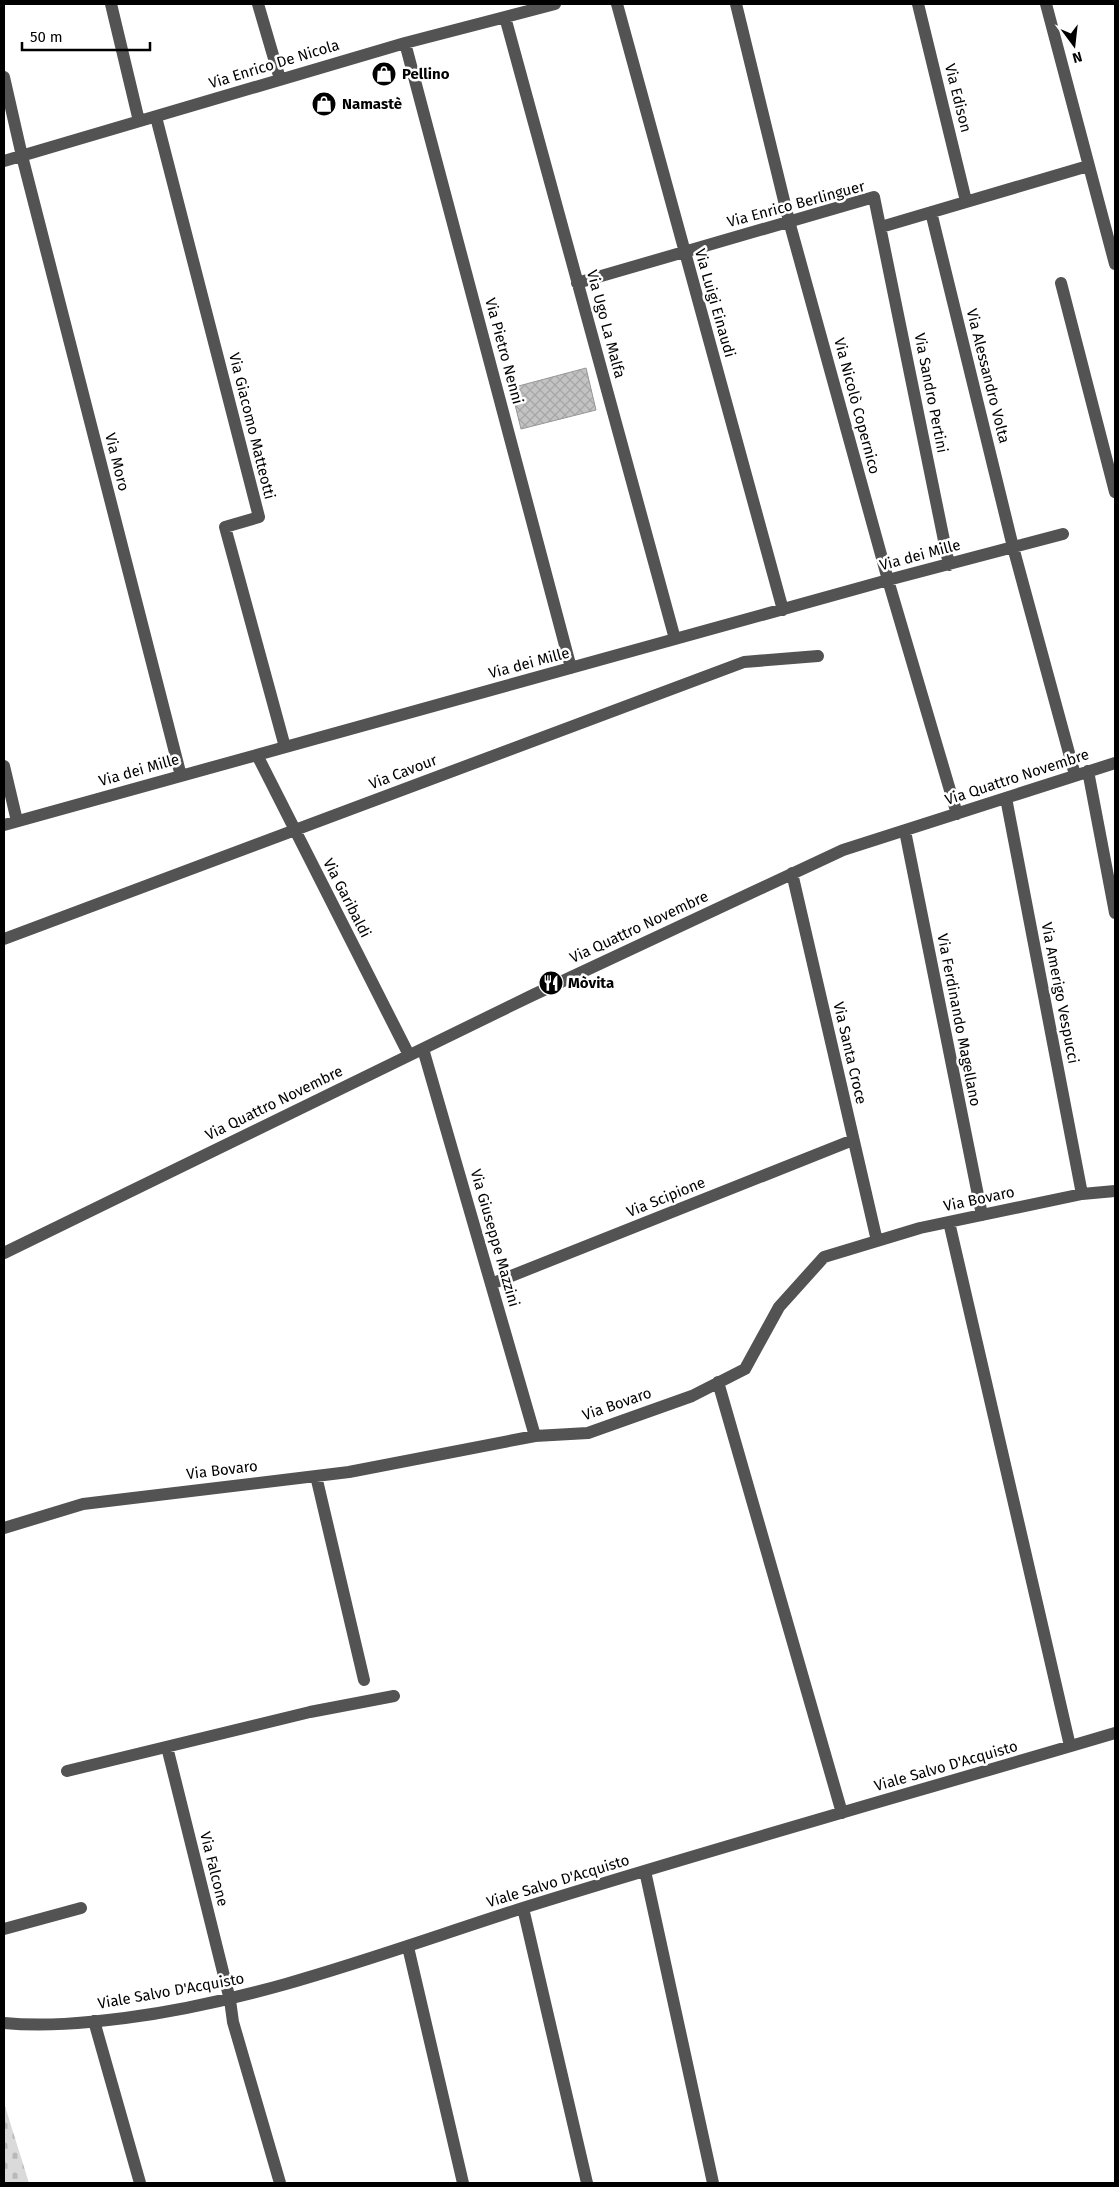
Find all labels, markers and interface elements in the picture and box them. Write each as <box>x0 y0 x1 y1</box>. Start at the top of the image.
scale bar <box>22 20 150 52</box>
north arrow <box>1049 20 1099 70</box>
text: 50 m <box>30 28 63 46</box>
street label: Via Enrico De Nicola <box>207 36 341 92</box>
text: N <box>1071 48 1084 66</box>
shop icon: Pellino <box>371 61 397 87</box>
street label: Via Edison <box>941 62 975 134</box>
place label: Pellino <box>402 65 450 83</box>
shop icon: Namastè <box>311 91 337 117</box>
place label: Namastè <box>342 95 402 113</box>
street label: Via Enrico Berlinguer <box>725 177 867 231</box>
street label: Via Luigi Einaudi <box>691 247 739 359</box>
street label: Via Ugo La Malfa <box>583 268 629 380</box>
street label: Via Pietro Nenni <box>481 296 527 406</box>
street label: Via Alessandro Volta <box>963 307 1013 445</box>
street label: Via Sandro Pertini <box>911 332 951 454</box>
street label: Via Nicolò Copernico <box>830 336 884 476</box>
street label: Via Giacomo Matteotti <box>225 351 279 501</box>
street label: Via Moro <box>101 431 133 493</box>
street label: Via dei Mille <box>878 536 962 574</box>
street label: Via dei Mille <box>487 644 571 682</box>
street label: Via Quattro Novembre <box>943 745 1091 809</box>
street label: Via dei Mille <box>97 750 181 790</box>
street label: Via Cavour <box>366 751 440 793</box>
street label: Via Garibaldi <box>319 855 375 941</box>
street label: Via Quattro Novembre <box>567 887 711 967</box>
street label: Via Amerigo Vespucci <box>1037 921 1083 1065</box>
street label: Via Ferdinando Magellano <box>933 932 985 1108</box>
restaurant icon: Mòvita <box>538 970 564 996</box>
place label: Mòvita <box>568 974 614 992</box>
street label: Via Santa Croce <box>829 1000 871 1106</box>
street label: Via Quattro Novembre <box>202 1062 346 1144</box>
street label: Via Giuseppe Mazzini <box>467 1167 523 1309</box>
street label: Via Scipione <box>624 1173 708 1221</box>
street label: Via Bovaro <box>942 1183 1016 1215</box>
street label: Via Bovaro <box>580 1384 654 1424</box>
street label: Via Bovaro <box>185 1457 259 1483</box>
street label: Viale Salvo D'Acquisto <box>872 1737 1020 1795</box>
street label: Via Falcone <box>196 1830 232 1908</box>
street label: Viale Salvo D'Acquisto <box>484 1851 632 1911</box>
street label: Viale Salvo D'Acquisto <box>96 1969 246 2013</box>

